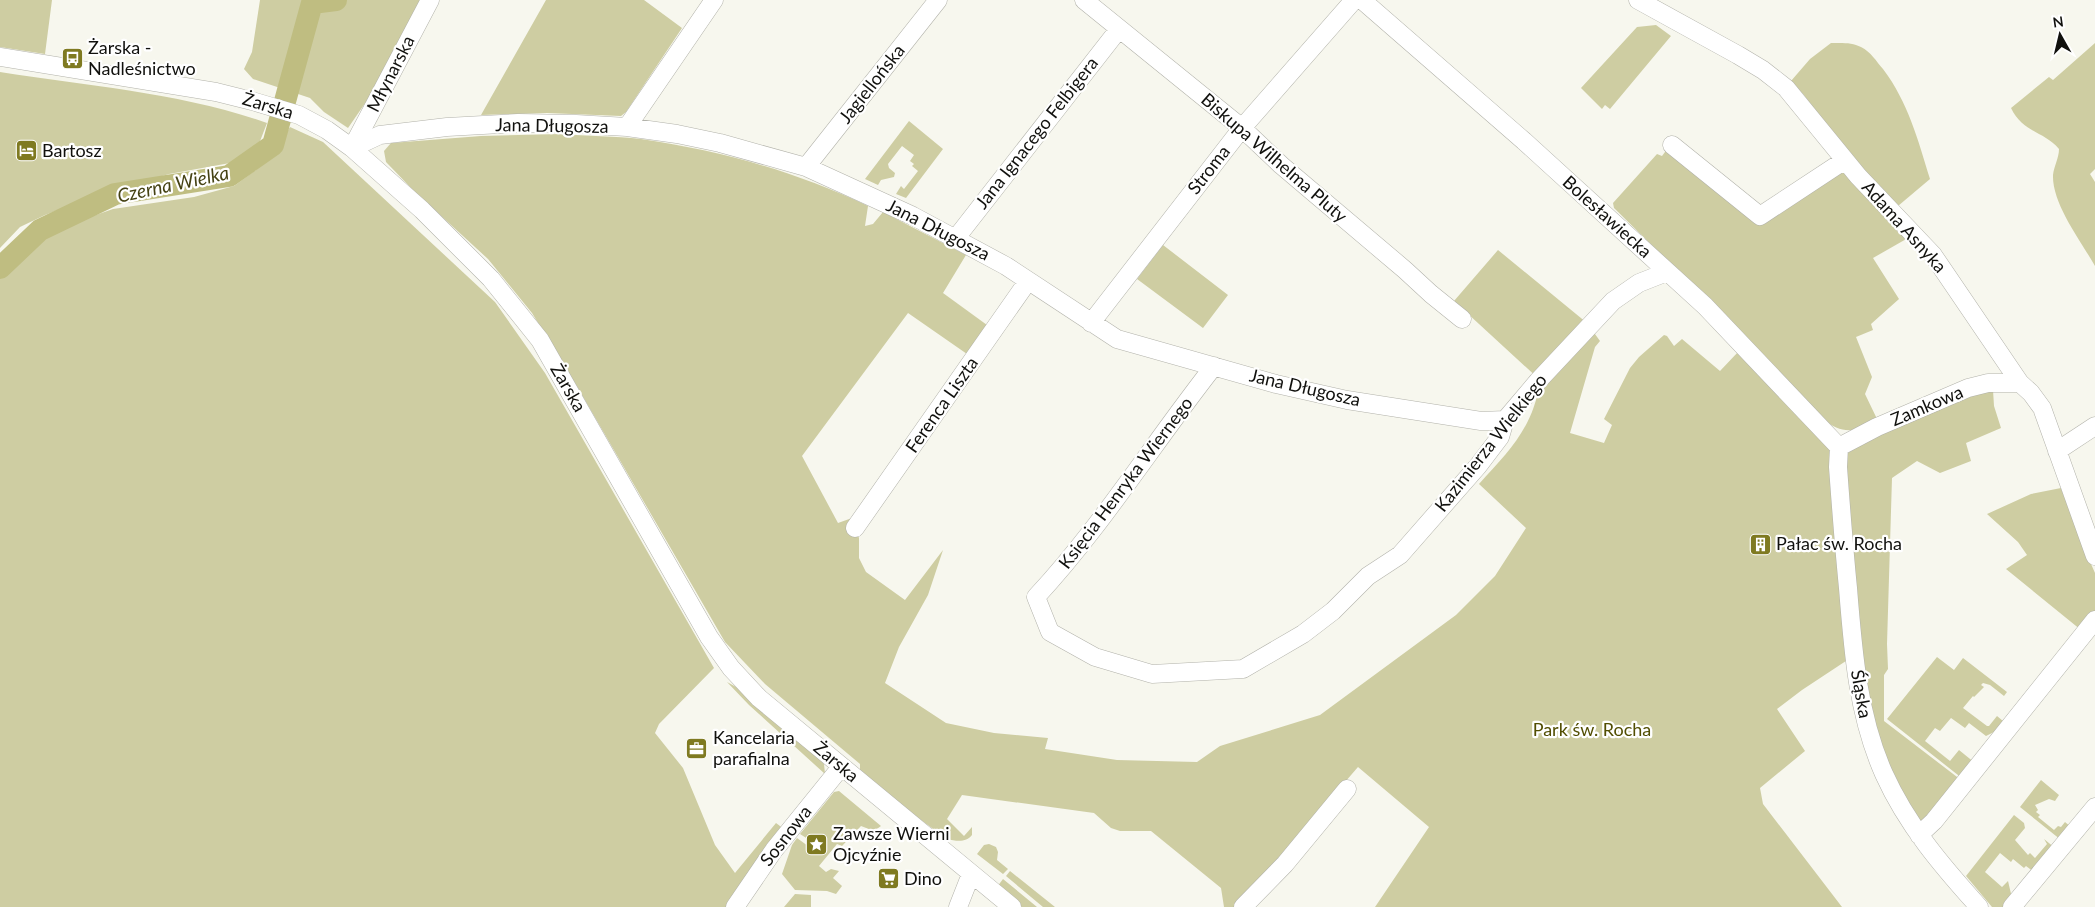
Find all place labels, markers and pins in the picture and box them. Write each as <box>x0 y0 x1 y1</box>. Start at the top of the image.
place label: Żarska - Nadleśnictwo <box>88 36 196 79</box>
bus stop icon: Żarska - Nadleśnictwo <box>60 46 84 70</box>
hotel icon: Bartosz <box>14 139 38 163</box>
place label: Bartosz <box>42 139 102 161</box>
building icon: Pałac św. Rocha <box>1748 532 1772 556</box>
place label: Pałac św. Rocha <box>1776 532 1902 554</box>
place label: Kancelaria parafialna <box>713 726 795 769</box>
office icon: Kancelaria parafialna <box>685 736 709 760</box>
place label: Zawsze Wierni Ojcyźnie <box>833 822 950 865</box>
place icon: Zawsze Wierni Ojcyźnie <box>805 832 829 856</box>
supermarket icon: Dino <box>876 867 900 891</box>
place label: Dino <box>904 867 942 889</box>

